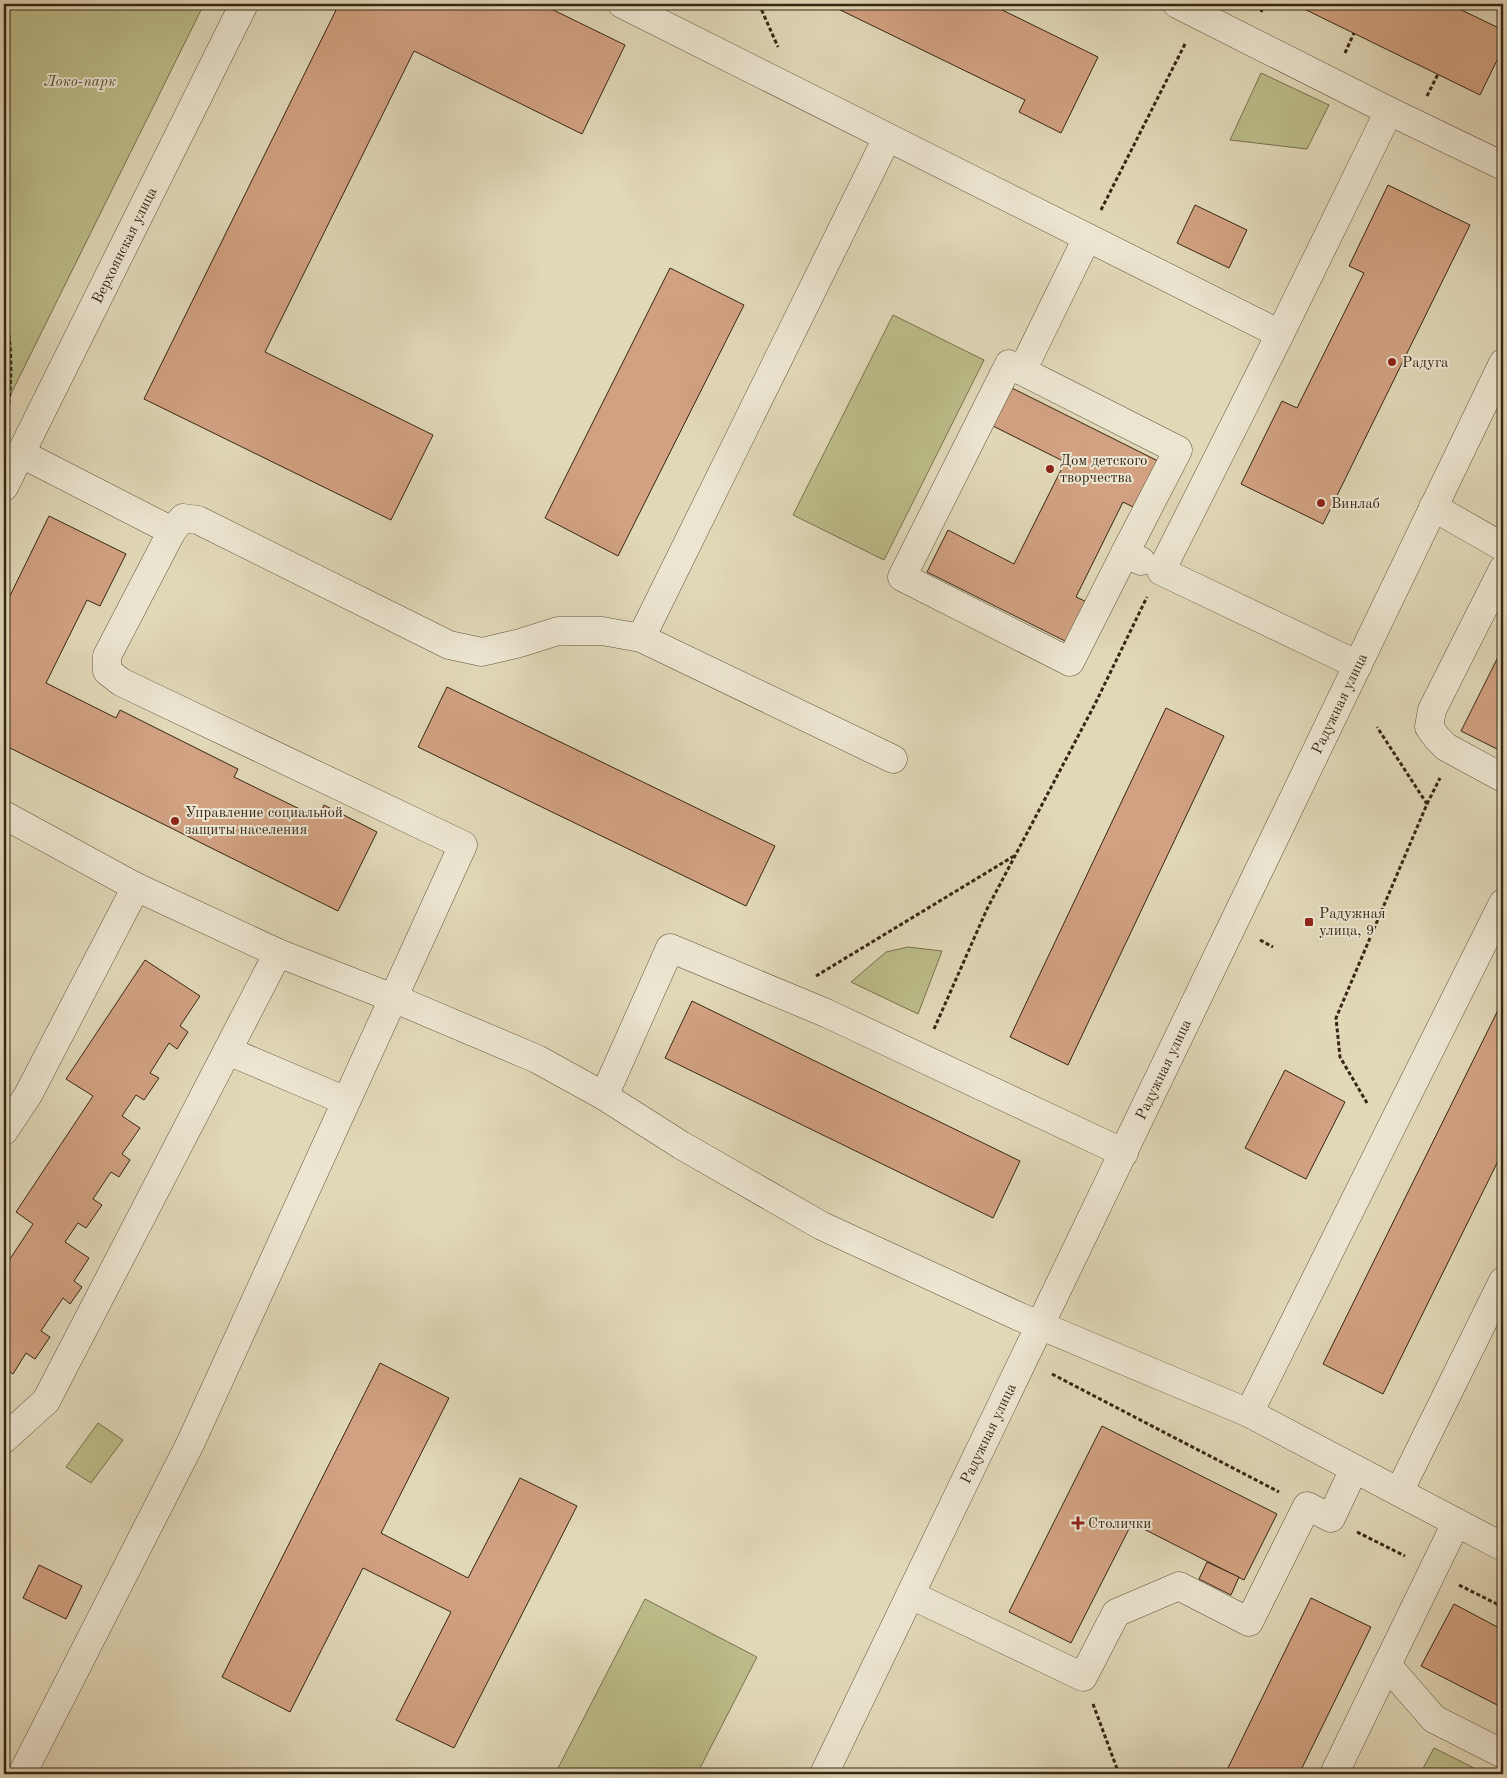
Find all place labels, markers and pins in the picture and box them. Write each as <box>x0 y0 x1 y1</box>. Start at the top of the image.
marker: Радуга <box>1386 356 1398 368</box>
place label: Радуга <box>1402 356 1449 371</box>
place label: Дом детского творчества <box>1060 454 1147 486</box>
marker: Дом детского творчества <box>1044 463 1056 475</box>
marker: Винлаб <box>1315 497 1327 509</box>
place label: Винлаб <box>1331 497 1380 512</box>
place label: Управление социальной защиты населения <box>185 806 343 838</box>
marker: Управление социальной защиты населения <box>169 815 181 827</box>
place label: Радужная улица, 9 <box>1319 907 1386 939</box>
marker: Радужная улица, 9 <box>1303 916 1315 928</box>
marker: Столички <box>1072 1517 1084 1529</box>
place label: Столички <box>1088 1517 1151 1532</box>

